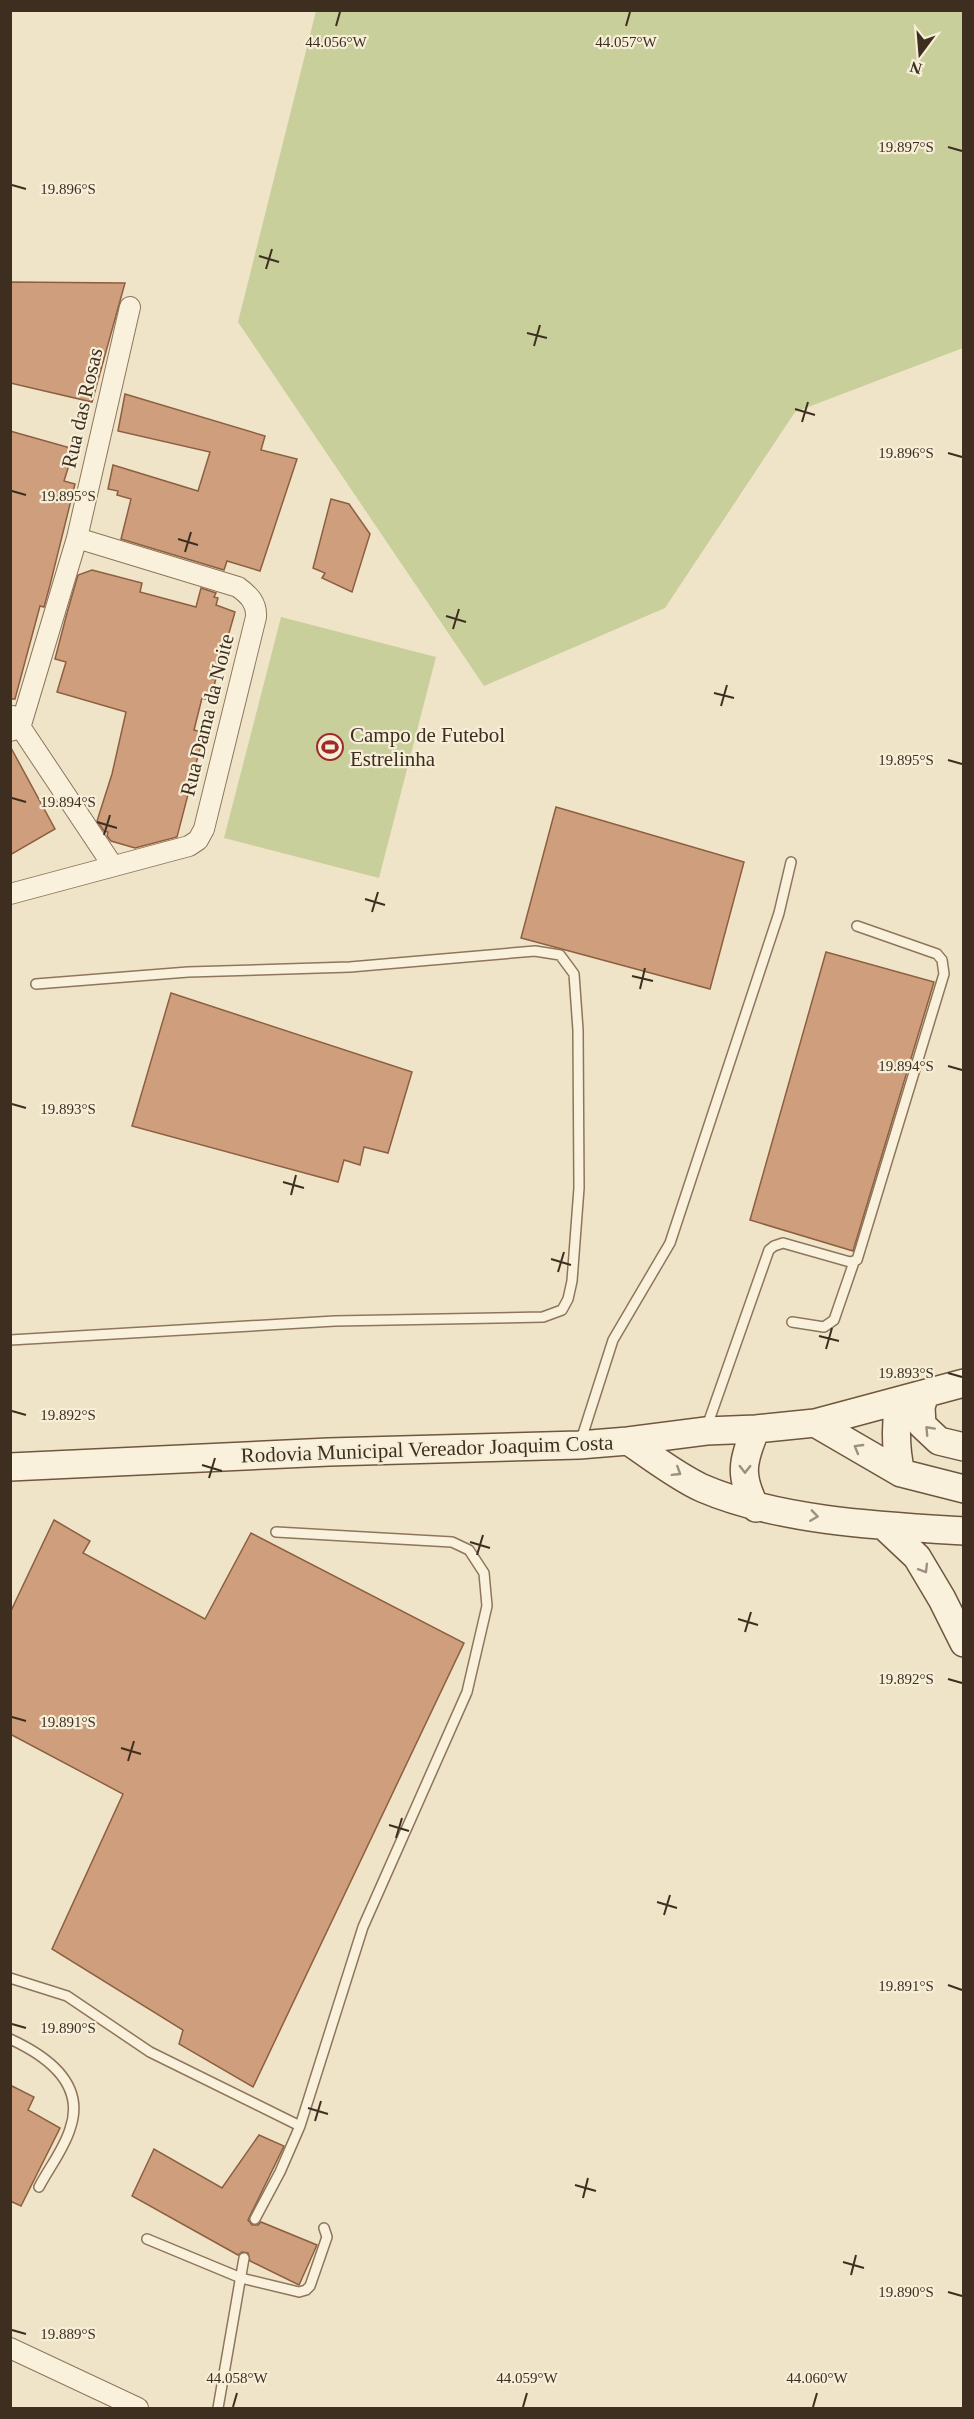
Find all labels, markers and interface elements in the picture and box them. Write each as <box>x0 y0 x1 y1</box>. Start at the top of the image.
north arrow <box>890 24 950 84</box>
text: 44.056°W <box>305 34 368 50</box>
text: 44.057°W <box>595 34 658 50</box>
text: N <box>908 58 924 78</box>
text: 19.897°S <box>878 139 934 155</box>
text: 19.896°S <box>40 181 96 197</box>
street label: Rua das Rosas <box>57 346 107 470</box>
text: 19.896°S <box>878 445 934 461</box>
text: 19.895°S <box>40 488 96 504</box>
street label: Rua Dama da Noite <box>175 631 239 799</box>
place label: Campo de Futebol Estrelinha <box>350 723 505 771</box>
sports icon: Campo de Futebol Estrelinha <box>315 732 345 762</box>
text: 19.895°S <box>878 752 934 768</box>
text: 19.894°S <box>40 794 96 810</box>
text: 19.894°S <box>878 1058 934 1074</box>
text: 19.893°S <box>40 1101 96 1117</box>
text: 19.893°S <box>878 1365 934 1381</box>
text: 19.892°S <box>40 1407 96 1423</box>
one-way arrow <box>925 1427 936 1437</box>
street label: Rodovia Municipal Vereador Joaquim Costa <box>240 1430 614 1467</box>
one-way arrow <box>854 1444 864 1455</box>
one-way arrow <box>739 1464 751 1473</box>
one-way arrow <box>671 1465 681 1477</box>
one-way arrow <box>810 1510 819 1522</box>
one-way arrow <box>917 1562 928 1573</box>
text: 19.892°S <box>878 1671 934 1687</box>
text: 19.891°S <box>40 1714 96 1730</box>
text: 19.891°S <box>878 1978 934 1994</box>
text: 19.890°S <box>40 2020 96 2036</box>
text: 19.890°S <box>878 2284 934 2300</box>
text: 19.889°S <box>40 2326 96 2342</box>
text: 44.058°W <box>206 2370 269 2386</box>
text: 44.059°W <box>496 2370 559 2386</box>
text: 44.060°W <box>786 2370 849 2386</box>

